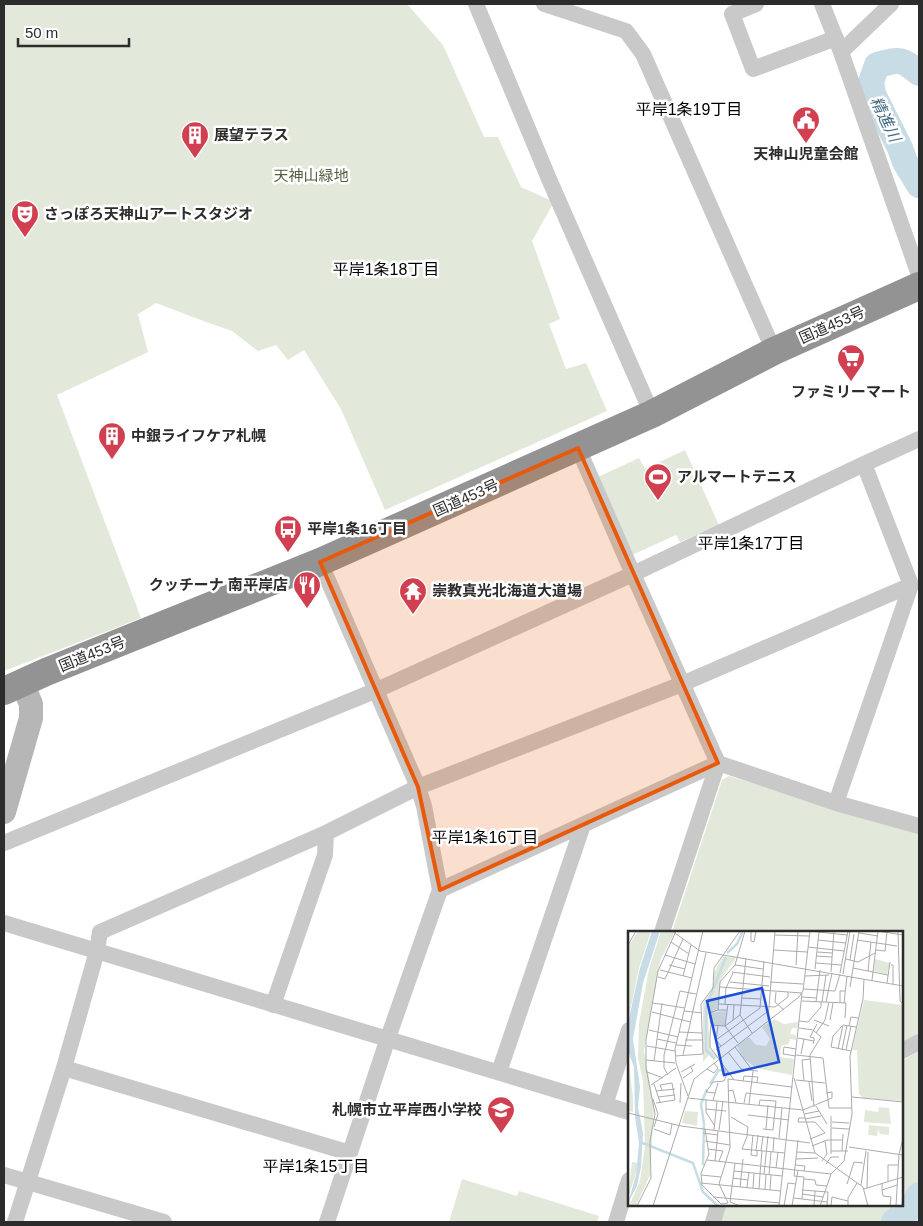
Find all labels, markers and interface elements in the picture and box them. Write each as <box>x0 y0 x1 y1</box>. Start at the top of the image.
scale bar <box>18 15 129 47</box>
text: 50 m <box>25 24 58 41</box>
water label: 精進川 <box>867 94 905 146</box>
district label: 平岸1条19丁目 <box>636 101 742 118</box>
public building icon: 天神山児童会館 <box>791 105 821 144</box>
building icon: 展望テラス <box>180 120 210 159</box>
place label: 展望テラス <box>214 126 289 143</box>
place label: 天神山児童会館 <box>753 145 859 162</box>
park label: 天神山緑地 <box>273 167 349 184</box>
theatre icon: さっぽろ天神山アートスタジオ <box>10 199 40 238</box>
place label: さっぽろ天神山アートスタジオ <box>44 205 253 222</box>
district label: 平岸1条18丁目 <box>333 261 439 278</box>
street label: 国道453号 <box>796 303 867 347</box>
supermarket icon: ファミリーマート <box>836 343 866 382</box>
place label: ファミリーマート <box>791 383 911 400</box>
building icon: 中銀ライフケア札幌 <box>97 421 127 460</box>
place label: 中銀ライフケア札幌 <box>131 427 266 444</box>
sports icon: アルマートテニス <box>643 462 673 501</box>
place label: アルマートテニス <box>677 468 797 485</box>
street label: 国道453号 <box>430 476 501 520</box>
bus stop icon: 平岸1条16丁目 <box>273 514 303 553</box>
place label: 平岸1条16丁目 <box>307 520 407 537</box>
district label: 平岸1条17丁目 <box>698 535 804 552</box>
restaurant icon: クッチーナ 南平岸店 <box>292 570 322 609</box>
place label: クッチーナ 南平岸店 <box>149 576 288 593</box>
temple icon: 崇教真光北海道大道場 <box>398 576 428 615</box>
place label: 崇教真光北海道大道場 <box>432 582 582 599</box>
street label: 国道453号 <box>56 633 127 675</box>
district label: 平岸1条16丁目 <box>432 829 538 846</box>
inset map <box>628 931 903 1206</box>
school or university icon: 札幌市立平岸西小学校 <box>486 1095 516 1134</box>
place label: 札幌市立平岸西小学校 <box>332 1101 482 1118</box>
district label: 平岸1条15丁目 <box>263 1158 369 1175</box>

